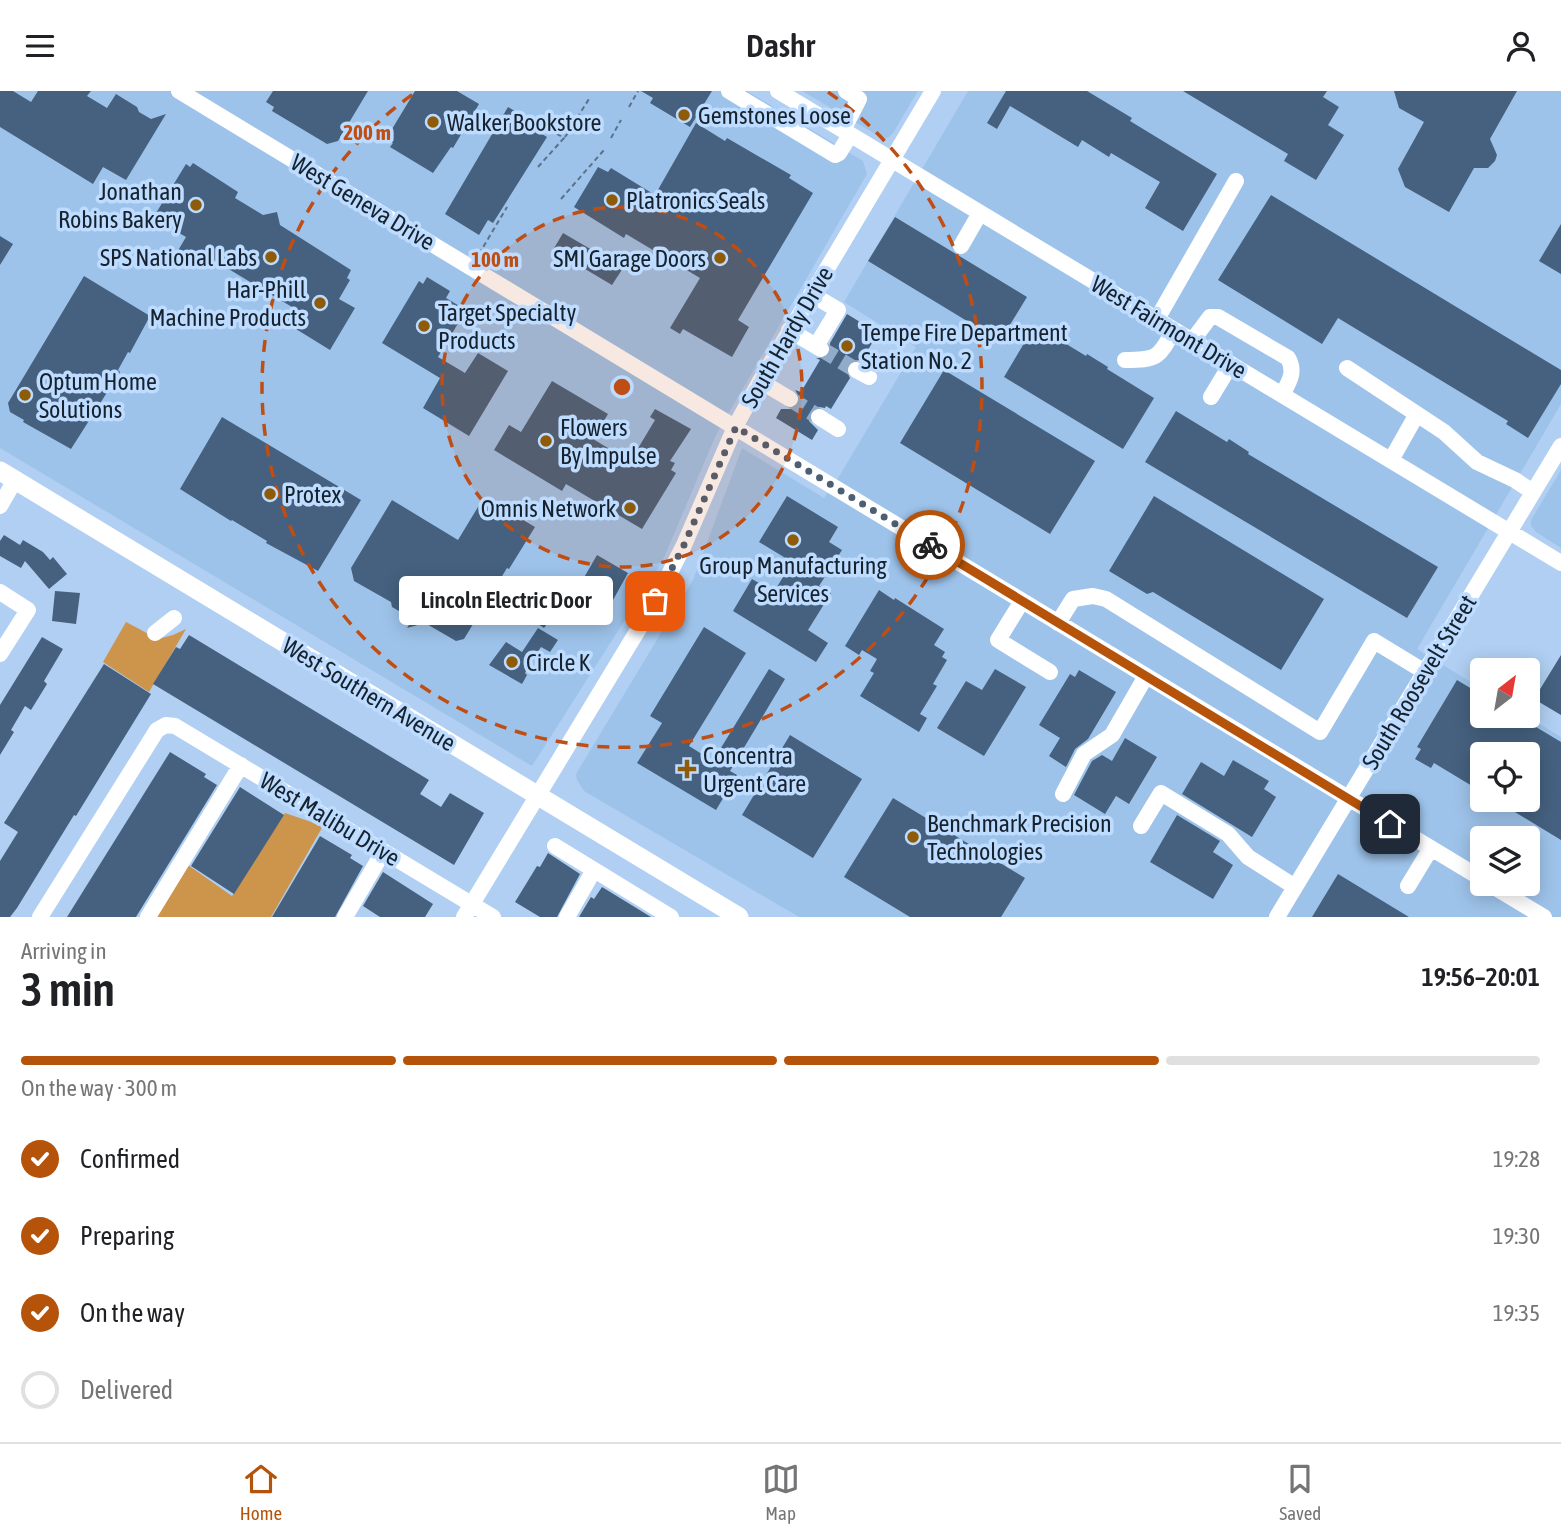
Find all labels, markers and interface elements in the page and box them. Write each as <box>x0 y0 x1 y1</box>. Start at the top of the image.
icon: menu <box>21 27 59 65</box>
text: Dashr <box>746 27 815 64</box>
icon: person <box>1502 27 1540 65</box>
place label: Gemstones Loose <box>698 102 851 129</box>
marker: Gemstones Loose <box>676 107 692 123</box>
place label: Walker Bookstore <box>447 109 601 136</box>
marker: Walker Bookstore <box>425 114 441 130</box>
text: 200 m <box>343 120 391 144</box>
street label: West Geneva Drive <box>286 148 440 256</box>
place label: Jonathan Robins Bakery <box>58 178 182 233</box>
place label: Platronics Seals <box>626 187 765 214</box>
marker: Platronics Seals <box>604 192 620 208</box>
marker: Jonathan Robins Bakery <box>188 197 204 213</box>
place label: SPS National Labs <box>100 244 257 271</box>
place label: SMI Garage Doors <box>553 245 706 272</box>
text: 100 m <box>471 247 519 271</box>
marker: SPS National Labs <box>263 249 279 265</box>
marker: SMI Garage Doors <box>712 250 728 266</box>
street label: South Hardy Drive <box>736 262 838 412</box>
street label: West Fairmont Drive <box>1087 270 1251 384</box>
place label: Har-Phill Machine Products <box>150 276 307 331</box>
marker: Har-Phill Machine Products <box>312 295 328 311</box>
place label: Target Specialty Products <box>438 299 576 354</box>
marker: Target Specialty Products <box>416 318 432 334</box>
place label: Tempe Fire Department Station No. 2 <box>861 319 1068 374</box>
marker: Tempe Fire Department Station No. 2 <box>839 338 855 354</box>
place label: Optum Home Solutions <box>39 368 157 423</box>
centre of rings <box>610 375 634 399</box>
marker: Optum Home Solutions <box>17 387 33 403</box>
place label: Flowers By Impulse <box>560 414 657 469</box>
marker: Flowers By Impulse <box>538 433 554 449</box>
place label: Protex <box>284 481 341 508</box>
marker: Protex <box>262 486 278 502</box>
place label: Omnis Network <box>481 495 616 522</box>
marker: Omnis Network <box>622 500 638 516</box>
courier <box>895 510 965 580</box>
icon: bike <box>911 526 949 564</box>
marker: Group Manufacturing Services <box>785 532 801 548</box>
place label: Group Manufacturing Services <box>699 552 887 607</box>
pin <box>625 571 685 631</box>
callout: Lincoln Electric Door <box>400 577 613 625</box>
icon: bag <box>636 582 674 620</box>
text: Lincoln Electric Door <box>420 587 592 613</box>
street label: South Roosevelt Street <box>1356 590 1482 774</box>
street label: West Southern Avenue <box>278 632 460 756</box>
place label: Circle K <box>526 649 591 676</box>
marker: Circle K <box>504 654 520 670</box>
north arrow <box>1470 658 1540 728</box>
map controls <box>1470 658 1540 896</box>
place label: Concentra Urgent Care <box>703 742 806 797</box>
button: locate <box>1470 742 1540 812</box>
marker: Concentra Urgent Care <box>677 759 697 779</box>
street label: West Malibu Drive <box>255 767 405 871</box>
pin <box>1360 794 1420 854</box>
icon: home <box>1371 805 1409 843</box>
place label: Benchmark Precision Technologies <box>927 810 1112 865</box>
button: layers <box>1470 826 1540 896</box>
marker: Benchmark Precision Technologies <box>905 829 921 845</box>
text: Arriving in <box>21 938 107 964</box>
text: 19:56–20:01 <box>1422 962 1540 992</box>
text: 3 min <box>21 963 115 1016</box>
text: On the way · 300 m <box>21 1075 177 1101</box>
icon: check <box>21 1140 59 1178</box>
text: Confirmed <box>80 1144 180 1174</box>
text: 19:28 <box>1493 1146 1540 1172</box>
icon: check <box>21 1217 59 1255</box>
text: Preparing <box>80 1221 174 1251</box>
text: 19:30 <box>1493 1223 1540 1249</box>
icon: check <box>21 1294 59 1332</box>
text: On the way <box>80 1298 185 1328</box>
text: 19:35 <box>1493 1300 1540 1326</box>
text: Delivered <box>80 1375 173 1405</box>
tab: Home <box>240 1460 282 1524</box>
tab: Map <box>762 1460 800 1524</box>
tab: Saved <box>1279 1460 1321 1524</box>

